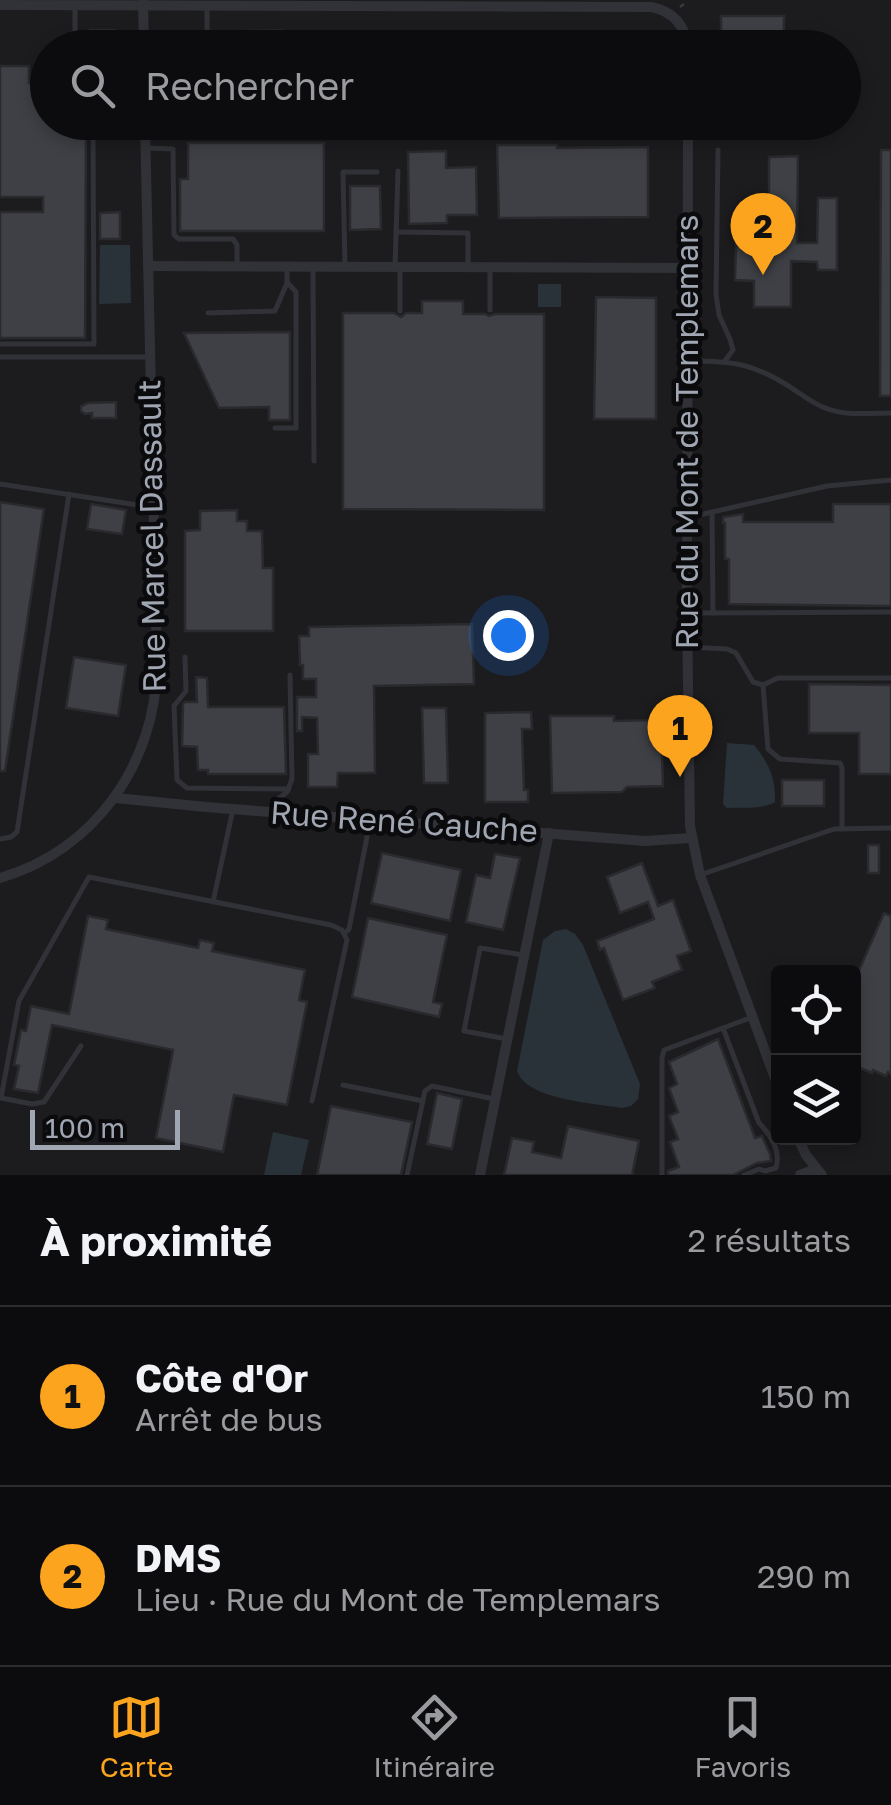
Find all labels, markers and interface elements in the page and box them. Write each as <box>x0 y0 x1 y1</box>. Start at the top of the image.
search box <box>30 30 861 140</box>
icon: search <box>65 58 120 113</box>
text: Rechercher <box>145 63 354 108</box>
pin: 2 <box>730 192 796 275</box>
street label: Rue du Mont de Templemars <box>667 214 705 650</box>
street label: Rue Marcel Dassault <box>129 379 173 693</box>
your location <box>483 610 534 661</box>
pin: 1 <box>648 694 712 777</box>
street label: Rue René Cauche <box>269 793 539 849</box>
map controls <box>771 965 861 1145</box>
button: locate <box>771 965 861 1055</box>
button: layers <box>771 1055 861 1145</box>
scale bar <box>30 1105 180 1150</box>
text: 100 m <box>45 1111 125 1144</box>
text: À proximité <box>40 1215 272 1265</box>
text: 2 résultats <box>687 1221 851 1259</box>
text: Côte d'Or <box>135 1355 308 1400</box>
text: 1 <box>64 1377 81 1415</box>
text: 150 m <box>761 1377 851 1415</box>
text: Arrêt de bus <box>135 1400 323 1438</box>
text: DMS <box>135 1535 221 1580</box>
text: 2 <box>63 1557 82 1595</box>
text: 290 m <box>757 1557 851 1595</box>
text: Lieu · Rue du Mont de Templemars <box>135 1580 660 1618</box>
tab: Carte <box>100 1690 174 1783</box>
tab: Itinéraire <box>373 1690 495 1783</box>
tab: Favoris <box>695 1690 791 1783</box>

